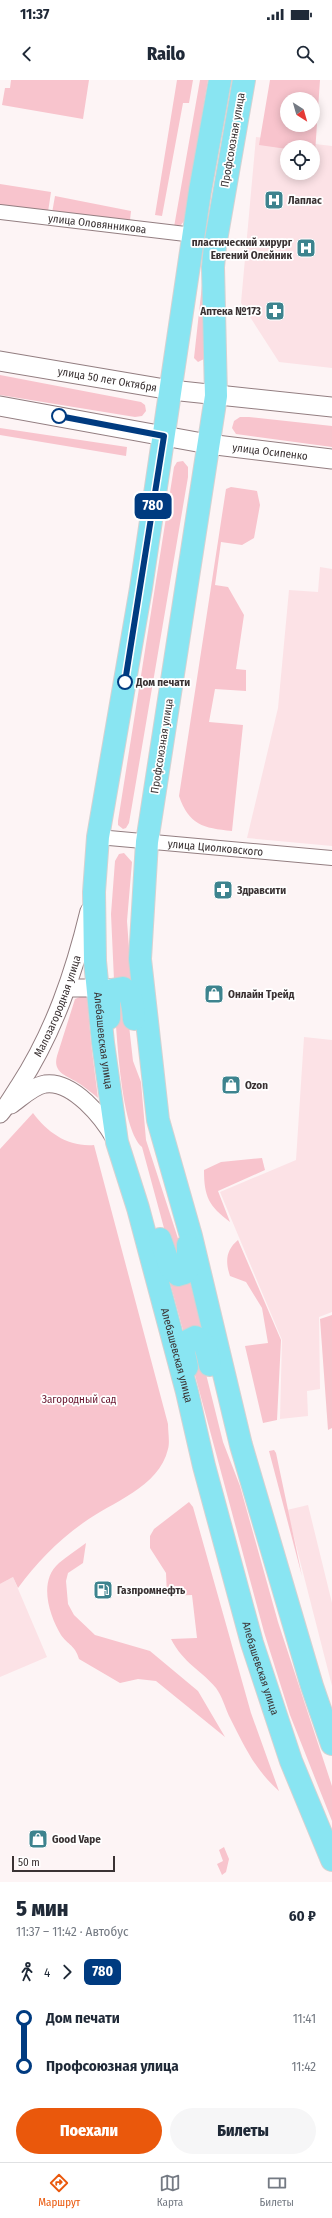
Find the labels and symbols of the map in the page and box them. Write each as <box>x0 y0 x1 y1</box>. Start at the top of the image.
street label: Профсоюзная улица <box>218 92 248 188</box>
north arrow <box>280 92 320 132</box>
hospital icon: Лаплас <box>263 189 285 211</box>
place label: Лаплас <box>288 194 322 207</box>
street label: улица Оловянникова <box>47 211 147 236</box>
place label: пластический хирург Евгений Олейник <box>192 236 293 262</box>
hospital icon: пластический хирург Евгений Олейник <box>295 237 317 259</box>
pharmacy icon: Аптека №173 <box>264 300 286 322</box>
place label: Аптека №173 <box>199 305 261 318</box>
street label: улица 50 лет Октября <box>57 364 158 394</box>
unlabelled marker <box>51 408 67 424</box>
street label: улица Осипенко <box>232 441 309 463</box>
line badge: 780 <box>130 493 176 519</box>
marker: Дом печати <box>117 674 133 690</box>
place label: Дом печати <box>135 676 190 689</box>
street label: Профсоюзная улица <box>148 698 176 794</box>
street label: улица Циолковского <box>167 837 264 858</box>
pharmacy icon: Здравсити <box>212 879 234 901</box>
place label: Здравсити <box>236 884 286 897</box>
street label: Малозагородная улица <box>31 954 83 1059</box>
shop icon: Онлайн Трейд <box>203 983 225 1005</box>
place label: Онлайн Трейд <box>228 988 295 1001</box>
street label: Алебашевская улица <box>92 991 116 1090</box>
shop icon: Ozon <box>220 1074 242 1096</box>
place label: Ozon <box>245 1079 268 1092</box>
street label: Алебашевская улица <box>158 1306 196 1404</box>
park label: Загородный сад <box>42 1393 117 1406</box>
fuel station icon: Газпромнефть <box>92 1579 114 1601</box>
place label: Газпромнефть <box>117 1584 186 1597</box>
street label: Алебашевская улица <box>240 1620 282 1717</box>
shop icon: Good Vape <box>27 1828 49 1850</box>
place label: Good Vape <box>52 1833 101 1846</box>
scale bar <box>12 1854 115 1873</box>

